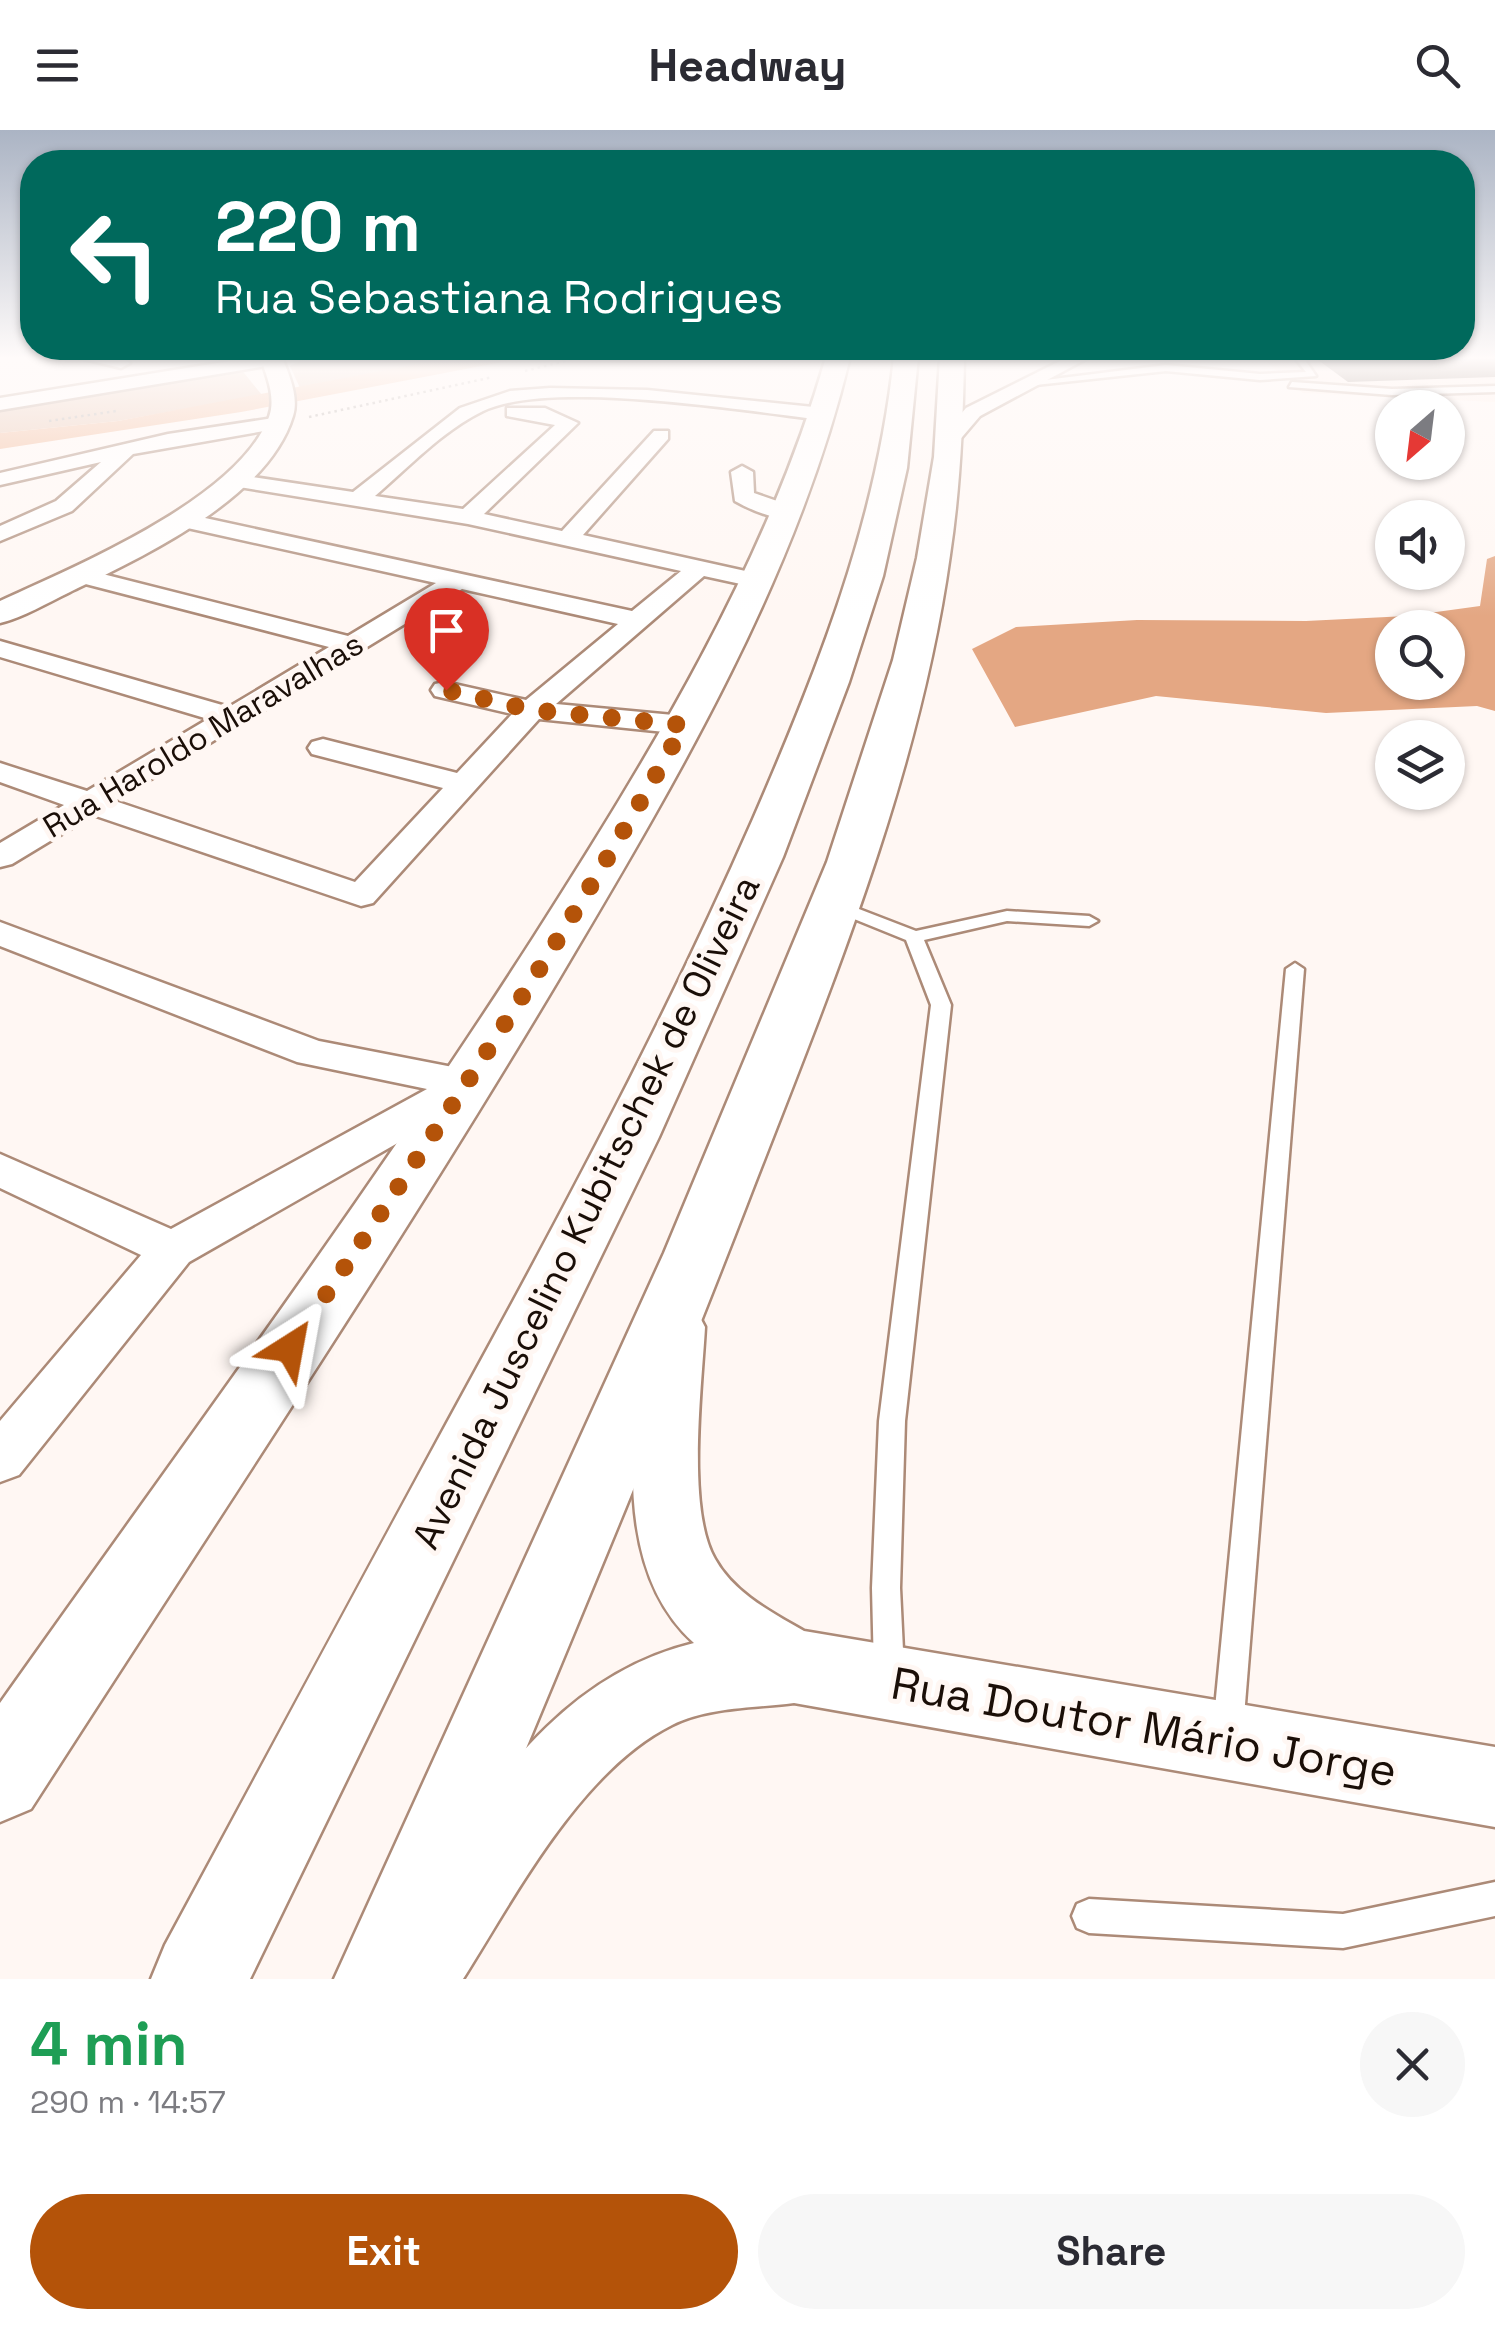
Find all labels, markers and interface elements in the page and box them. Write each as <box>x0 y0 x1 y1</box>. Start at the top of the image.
text: Headway <box>648 37 847 94</box>
icon: menu <box>30 38 85 93</box>
icon: search <box>1410 38 1465 93</box>
text: 220 m <box>215 182 421 271</box>
icon: left <box>50 190 180 320</box>
text: Rua Sebastiana Rodrigues <box>215 269 783 326</box>
north arrow <box>1375 390 1465 480</box>
map controls <box>1375 390 1465 810</box>
button: sound <box>1375 500 1465 590</box>
pin <box>404 588 489 691</box>
icon: arrive <box>419 603 474 658</box>
button: search <box>1375 610 1465 700</box>
street label: Rua Haroldo Maravalhas <box>36 624 370 846</box>
button: layers <box>1375 720 1465 810</box>
street label: Avenida Juscelino Kubitschek de Oliveira <box>402 867 770 1557</box>
position arrow <box>238 1296 342 1400</box>
street label: Rua Doutor Mário Jorge <box>887 1654 1401 1800</box>
text: 4 min <box>30 2006 188 2083</box>
button: close <box>1360 2012 1465 2117</box>
text: 290 m · 14:57 <box>30 2082 226 2122</box>
button: Exit <box>30 2194 738 2309</box>
button: Share <box>758 2194 1465 2309</box>

